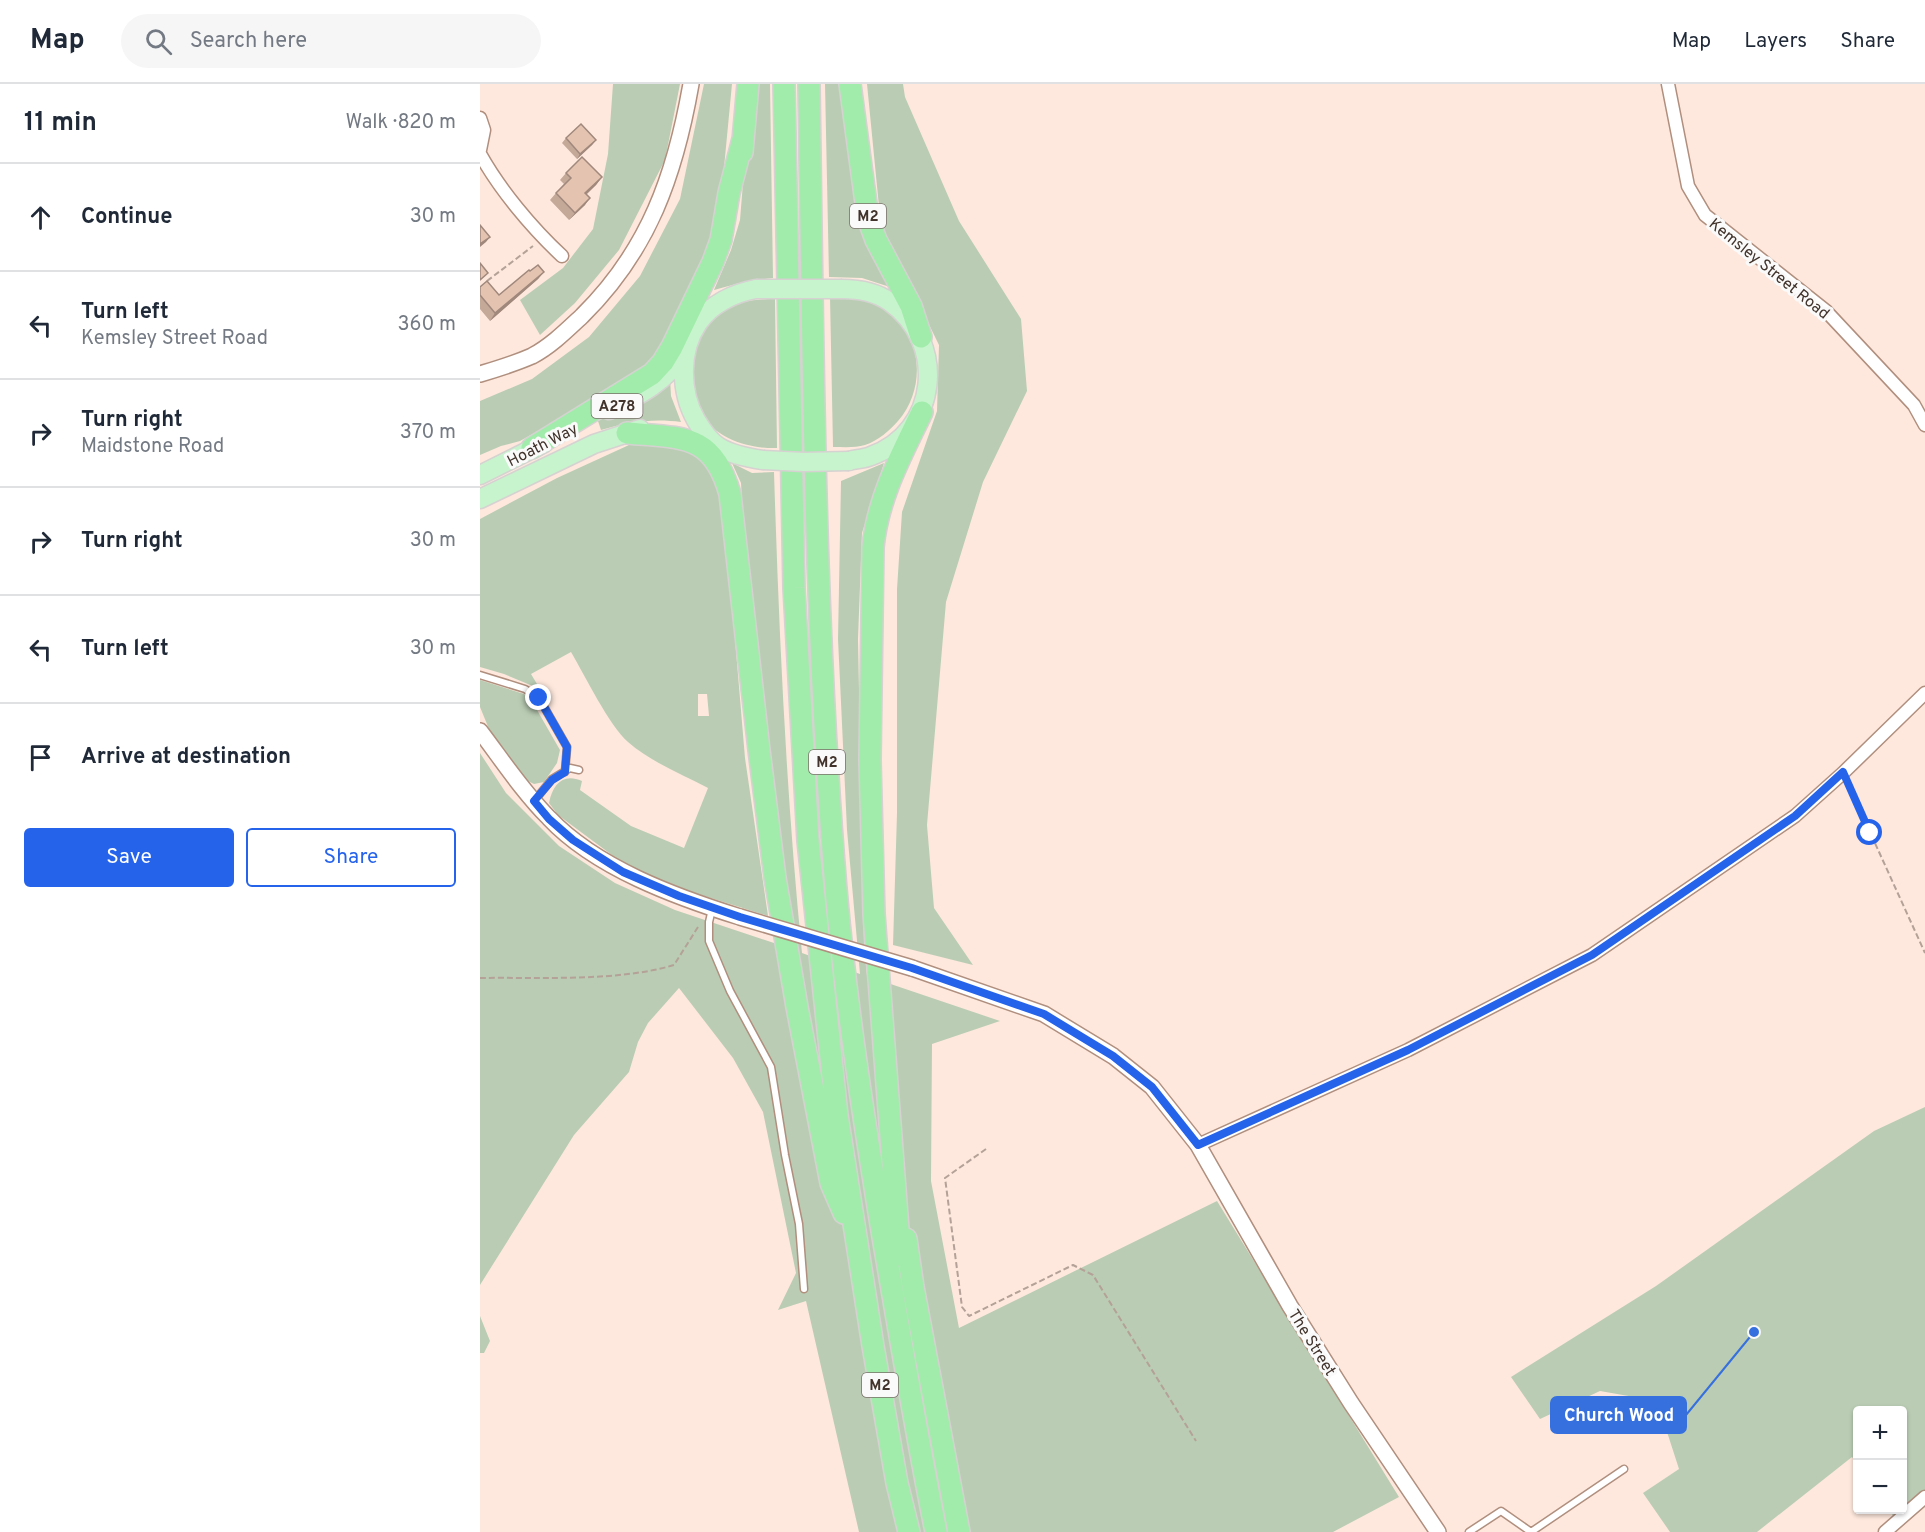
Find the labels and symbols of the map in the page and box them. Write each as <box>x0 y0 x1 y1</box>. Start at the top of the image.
road number: M2 <box>850 204 886 228</box>
street label: Kemsley Street Road <box>1704 215 1833 324</box>
road number: A278 <box>592 394 642 418</box>
street label: Hoath Way <box>504 419 582 472</box>
route end <box>525 684 551 710</box>
road number: M2 <box>809 750 845 774</box>
route start <box>1856 819 1882 845</box>
street label: The Street <box>1283 1306 1340 1380</box>
road number: M2 <box>862 1373 898 1397</box>
callout: Church Wood <box>1551 1397 1686 1433</box>
text: Church Wood <box>1564 1405 1674 1428</box>

